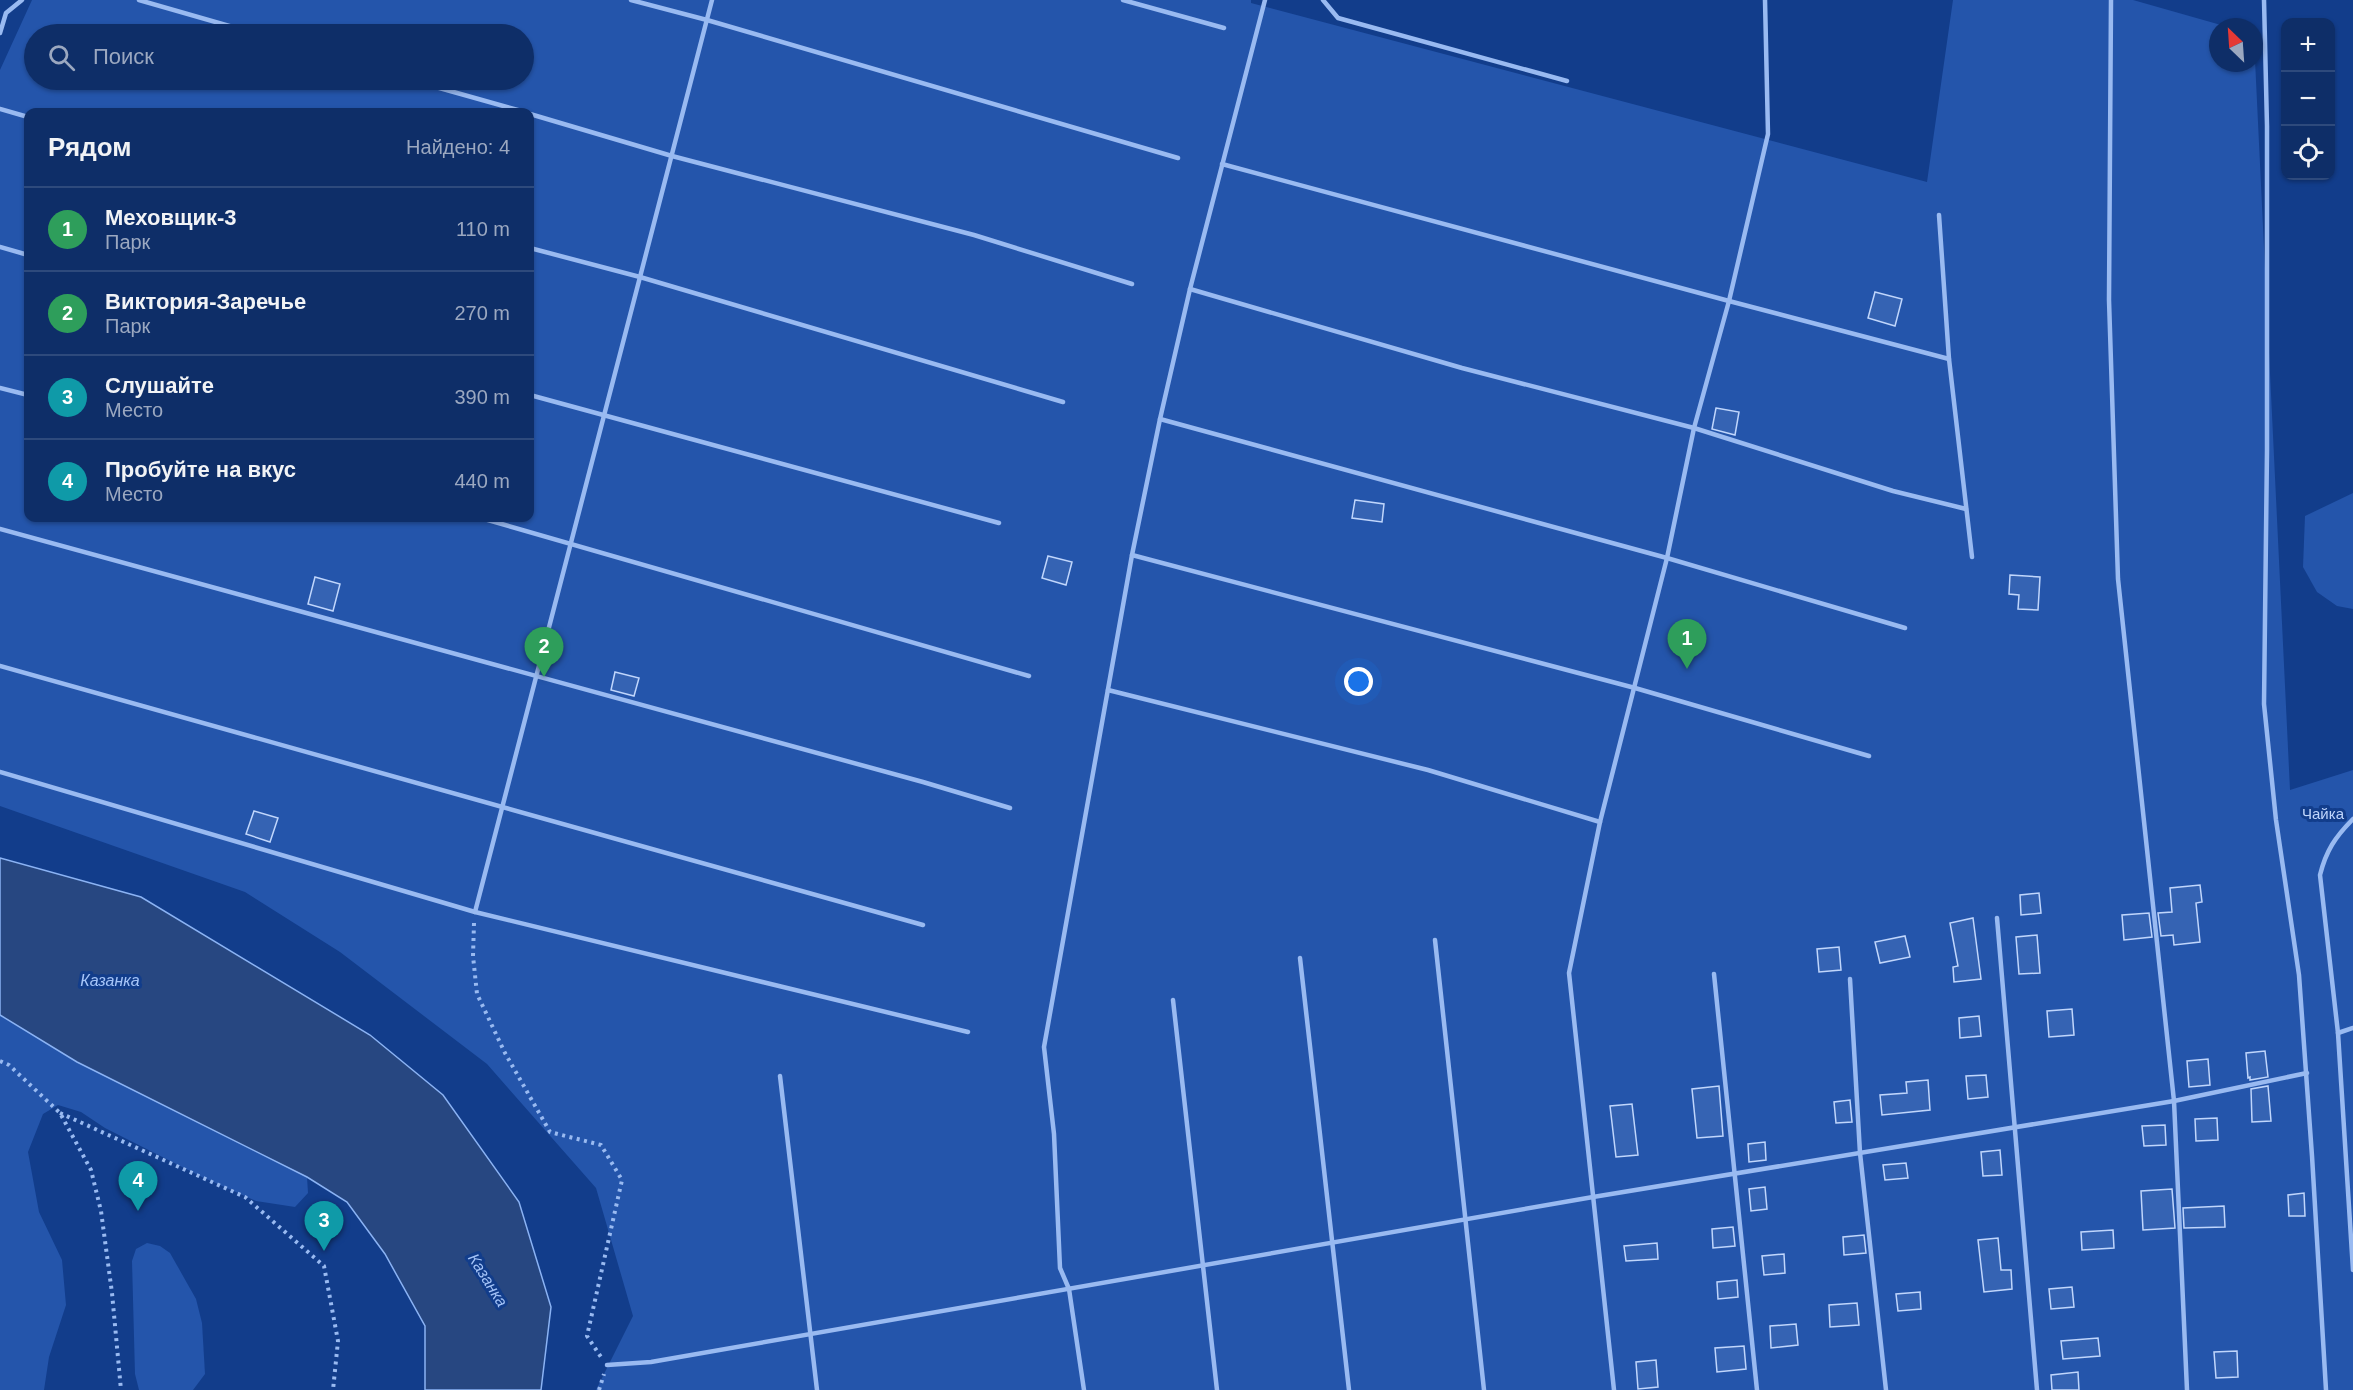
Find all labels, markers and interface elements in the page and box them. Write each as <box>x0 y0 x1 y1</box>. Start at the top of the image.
north arrow <box>2209 18 2263 72</box>
map controls <box>2281 18 2335 180</box>
button: + <box>2281 18 2335 72</box>
search box <box>24 24 534 90</box>
icon: search <box>45 41 78 74</box>
text: Поиск <box>93 44 154 69</box>
button: − <box>2281 72 2335 126</box>
button: locate <box>2281 126 2335 180</box>
text: Рядом <box>48 132 131 162</box>
text: Найдено: 4 <box>406 136 510 158</box>
text: Меховщик-3 <box>105 205 237 230</box>
text: 1 <box>62 218 73 240</box>
text: 110 m <box>456 218 510 240</box>
text: Парк <box>105 231 150 253</box>
text: Виктория-Заречье <box>105 289 306 314</box>
text: 2 <box>62 302 73 324</box>
text: 270 m <box>454 302 510 324</box>
text: Парк <box>105 315 150 337</box>
text: Слушайте <box>105 373 214 398</box>
text: 3 <box>62 386 73 408</box>
text: 390 m <box>454 386 510 408</box>
text: Место <box>105 399 163 421</box>
text: Пробуйте на вкус <box>105 457 296 482</box>
text: 4 <box>62 470 73 492</box>
text: 440 m <box>454 470 510 492</box>
text: Место <box>105 483 163 505</box>
pin: 1 <box>1668 620 1706 669</box>
pin: 2 <box>524 628 564 677</box>
your location <box>1344 667 1373 696</box>
park label: Чайка <box>2302 805 2345 822</box>
water label: Казанка <box>80 972 140 989</box>
pin: 4 <box>118 1162 158 1211</box>
pin: 3 <box>304 1202 344 1251</box>
water label: Казанка <box>465 1250 511 1310</box>

